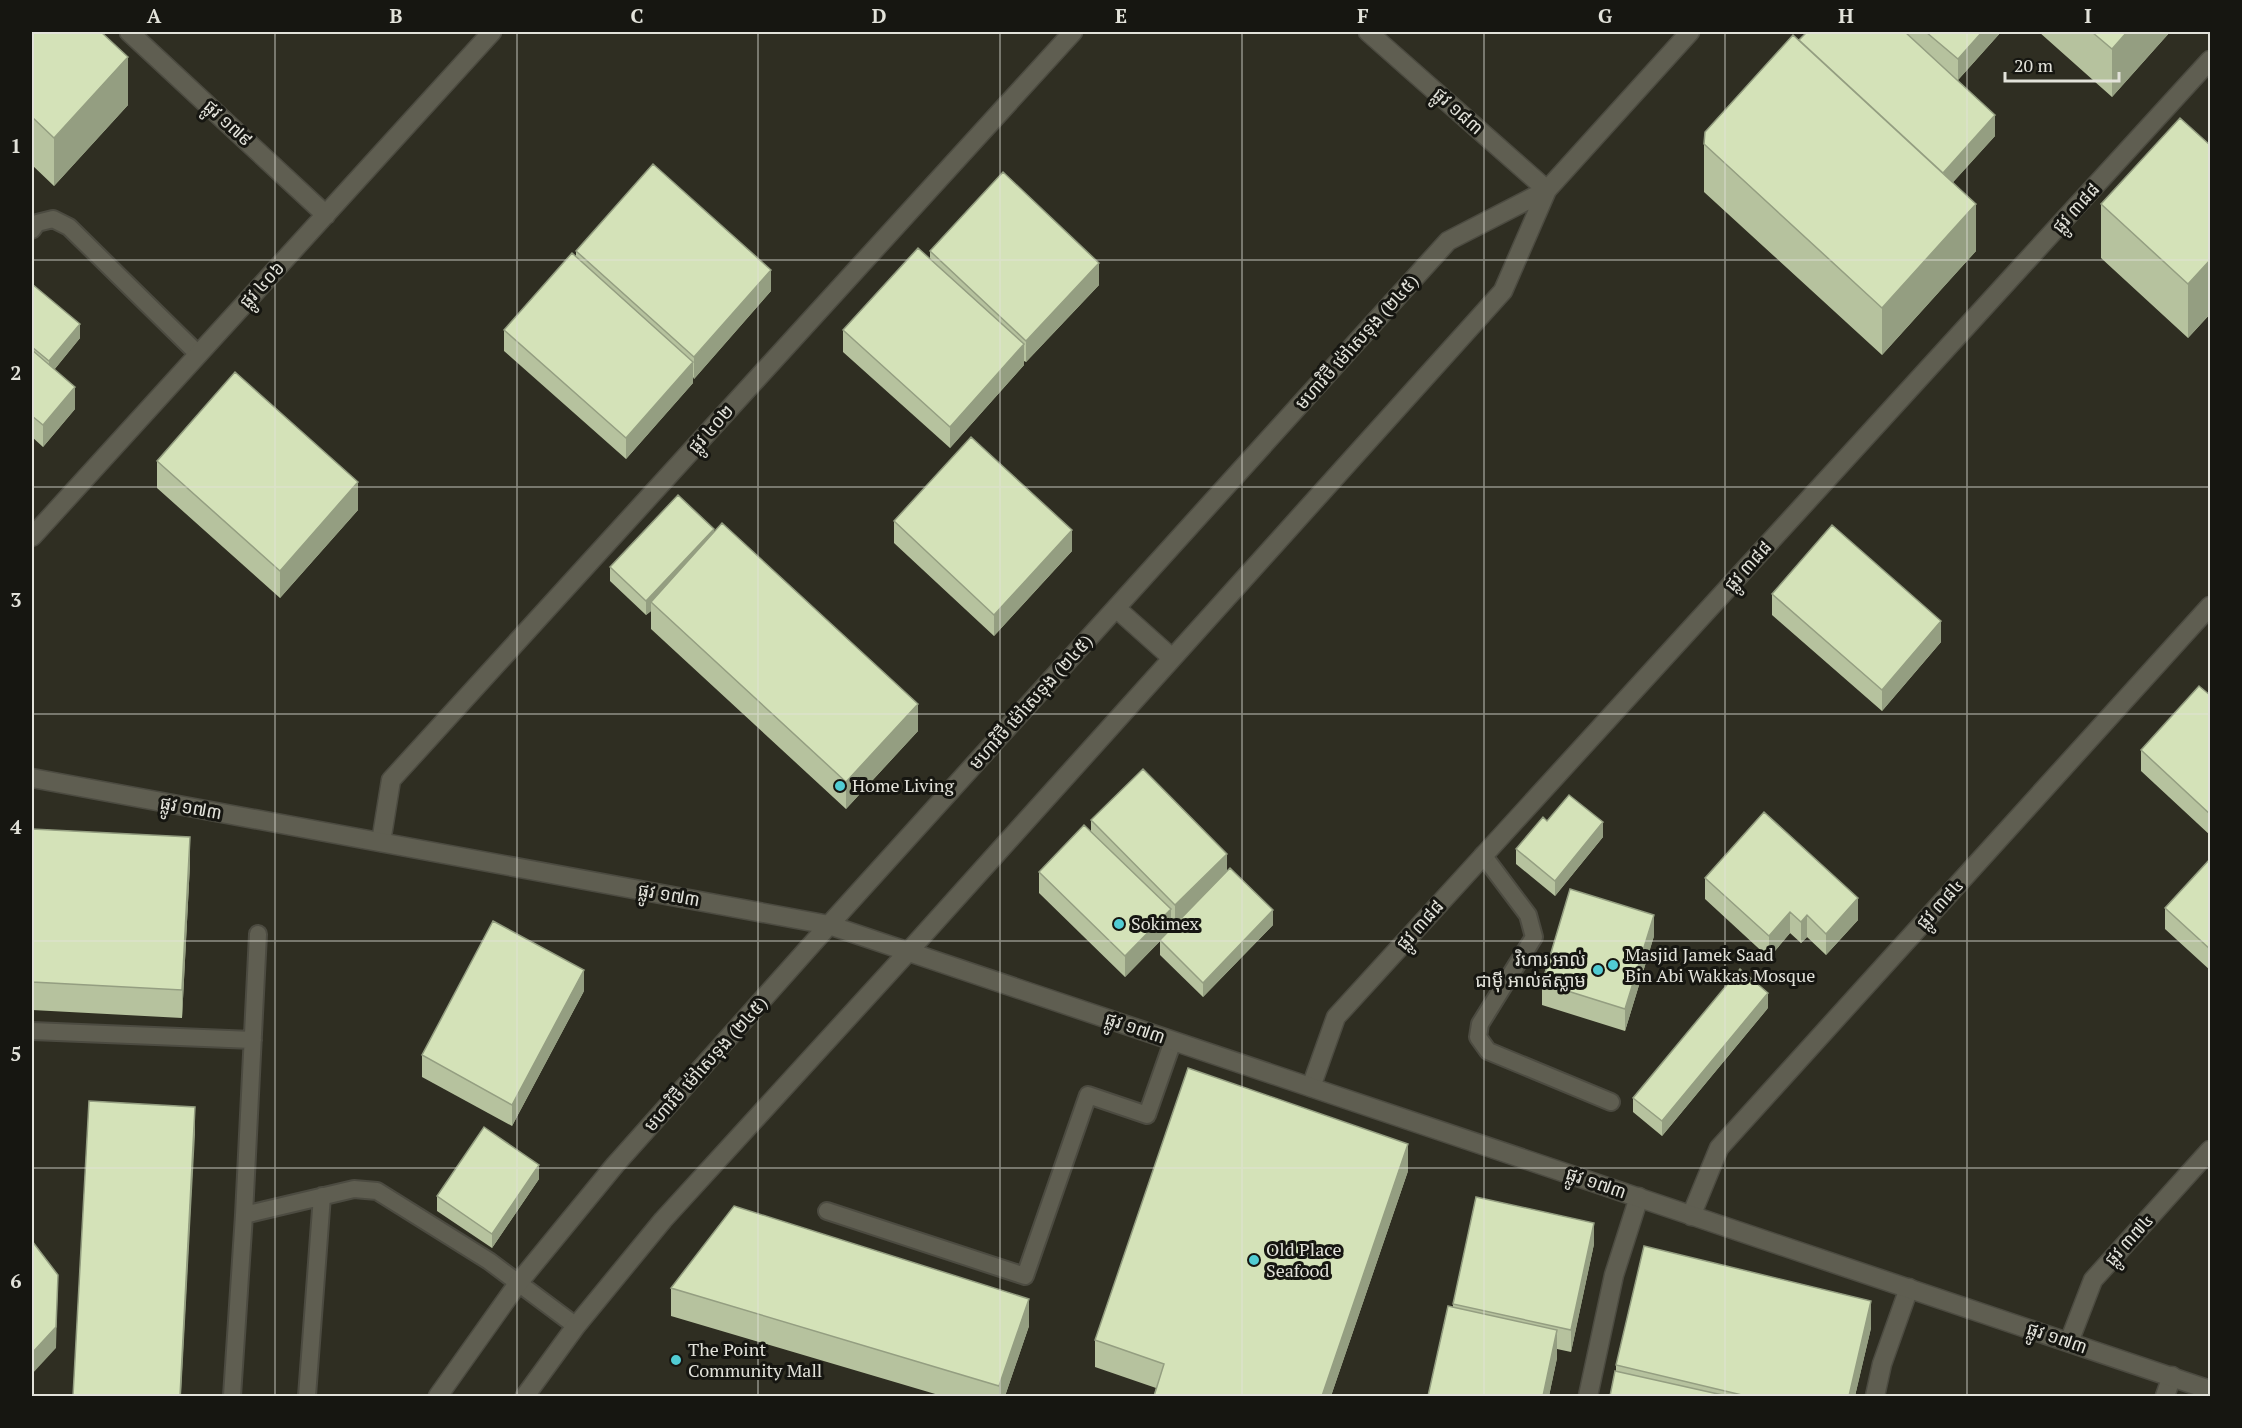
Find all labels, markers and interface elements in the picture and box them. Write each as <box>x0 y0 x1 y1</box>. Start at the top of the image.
text: A <box>147 2 162 29</box>
text: B <box>390 2 403 29</box>
text: C <box>630 2 644 29</box>
text: D <box>872 2 886 29</box>
text: E <box>1115 2 1127 29</box>
text: F <box>1357 2 1369 29</box>
text: G <box>1598 2 1612 29</box>
text: H <box>1838 2 1854 29</box>
text: I <box>2084 2 2092 29</box>
scale bar <box>2005 45 2119 83</box>
text: 20 m <box>2014 53 2054 77</box>
street label: ផ្លូវ ១៨៣ <box>1425 81 1489 143</box>
street label: ផ្លូវ ១៧៩ <box>195 94 258 155</box>
text: 1 <box>10 132 22 159</box>
street label: ផ្លូវ ៣៨៨ <box>2046 177 2108 241</box>
street label: ផ្លូវ ៤០៦ <box>233 256 293 317</box>
street label: មហាវិថី ម៉ៅសេទុង (២៤៥) <box>1289 269 1424 415</box>
text: 2 <box>10 359 22 386</box>
street label: ផ្លូវ ៤០២ <box>682 399 743 462</box>
street label: ផ្លូវ ៣៨៨ <box>1718 535 1780 599</box>
text: 3 <box>10 586 22 613</box>
street label: មហាវិថី ម៉ៅសេទុង (២៤៥) <box>963 629 1098 775</box>
place label: Home Living <box>852 773 955 797</box>
marker: Home Living <box>833 779 847 793</box>
street label: ផ្លូវ ១៧៣ <box>157 790 224 830</box>
text: 4 <box>10 813 22 840</box>
street label: ផ្លូវ ៣៨៤ <box>1910 873 1972 937</box>
street label: ផ្លូវ ១៧៣ <box>635 877 702 917</box>
street label: ផ្លូវ ៣៨៨ <box>1390 894 1452 958</box>
place label: Sokimex <box>1131 911 1200 935</box>
marker: Sokimex <box>1112 917 1126 931</box>
place label: Masjid Jamek Saad Bin Abi Wakkas Mosque <box>1625 942 1815 987</box>
place label: វិហារ អាល់ ជាម៉ី អាល់ឥស្លាម <box>1475 947 1586 993</box>
marker: Masjid Jamek Saad Bin Abi Wakkas Mosque <box>1606 958 1620 972</box>
marker: វិហារ អាល់ ជាម៉ី អាល់ឥស្លាម <box>1591 963 1605 977</box>
street label: មហាវិថី ម៉ៅសេទុង (២៤៥) <box>638 991 773 1137</box>
street label: ផ្លូវ ១៧៣ <box>1100 1006 1169 1054</box>
text: 5 <box>10 1040 22 1067</box>
street label: ផ្លូវ ១៧៣ <box>1561 1161 1630 1209</box>
street label: ផ្លូវ ៣៧៤ <box>2098 1208 2162 1274</box>
place label: Old Place Seafood <box>1266 1237 1341 1282</box>
marker: Old Place Seafood <box>1247 1253 1261 1267</box>
text: 6 <box>10 1267 22 1294</box>
street label: ផ្លូវ ១៧៣ <box>2022 1316 2091 1364</box>
place label: The Point Community Mall <box>688 1337 822 1382</box>
marker: The Point Community Mall <box>669 1353 683 1367</box>

